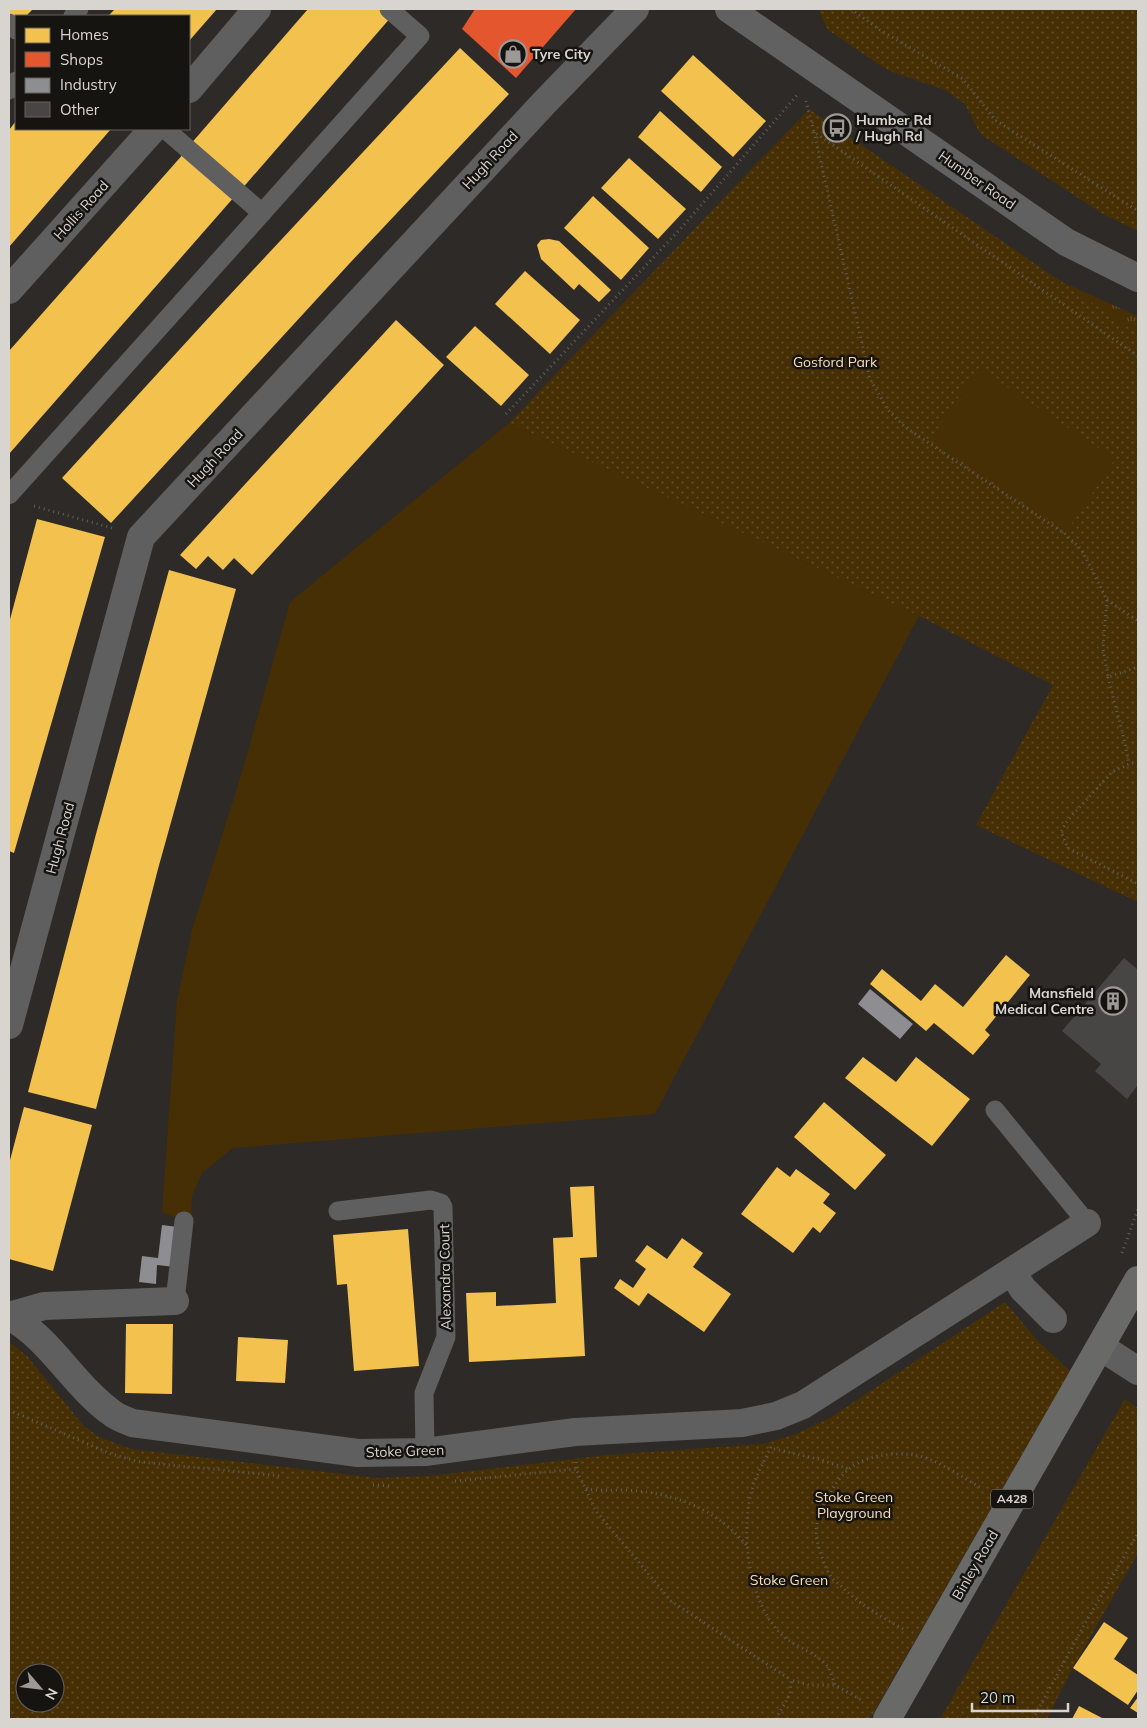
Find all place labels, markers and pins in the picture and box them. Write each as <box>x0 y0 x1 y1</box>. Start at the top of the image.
shop icon: Tyre City <box>498 39 528 69</box>
place label: Tyre City <box>532 45 591 63</box>
place label: Humber Rd / Hugh Rd <box>855 111 932 145</box>
bus stop icon: Humber Rd / Hugh Rd <box>822 113 852 143</box>
place label: Mansfield Medical Centre <box>995 984 1094 1018</box>
building icon: Mansfield Medical Centre <box>1098 986 1128 1016</box>

